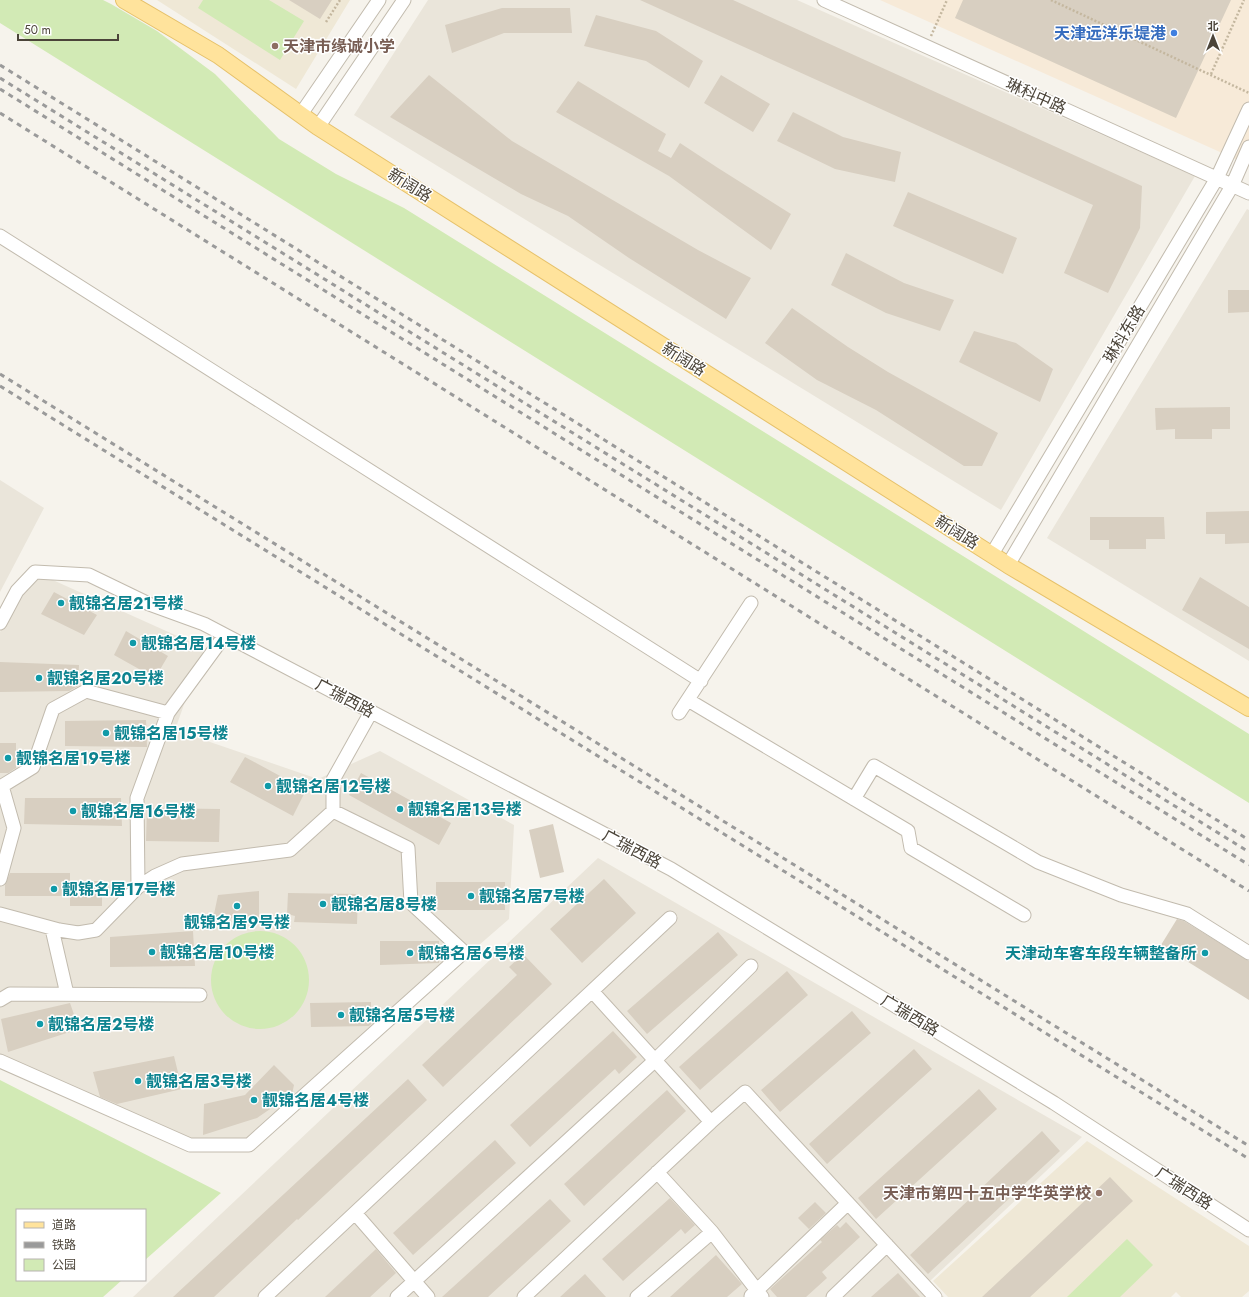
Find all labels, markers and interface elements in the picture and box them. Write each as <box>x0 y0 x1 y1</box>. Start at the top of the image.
scale bar <box>18 16 118 42</box>
north arrow <box>1193 16 1233 56</box>
text: 北 <box>1208 18 1219 34</box>
text: 50 m <box>24 21 51 39</box>
place label: 天津远洋乐堤港 <box>1054 22 1166 45</box>
marker: 天津远洋乐堤港 <box>1169 28 1179 38</box>
place label: 天津市缘诚小学 <box>283 35 395 58</box>
marker: 天津市缘诚小学 <box>270 41 280 51</box>
street label: 琳科中路 <box>1002 72 1070 120</box>
street label: 新阔路 <box>384 163 436 207</box>
street label: 琳科东路 <box>1098 301 1150 367</box>
street label: 新阔路 <box>658 337 710 381</box>
street label: 新阔路 <box>931 510 983 554</box>
place label: 靓锦名居21号楼 <box>69 592 184 615</box>
marker: 靓锦名居21号楼 <box>56 598 66 608</box>
place label: 靓锦名居14号楼 <box>141 632 256 655</box>
marker: 靓锦名居14号楼 <box>128 638 138 648</box>
place label: 靓锦名居20号楼 <box>47 667 164 690</box>
marker: 靓锦名居20号楼 <box>34 673 44 683</box>
street label: 广瑞西路 <box>311 673 379 723</box>
place label: 靓锦名居15号楼 <box>114 722 228 745</box>
marker: 靓锦名居15号楼 <box>101 728 111 738</box>
place label: 靓锦名居19号楼 <box>16 747 131 770</box>
marker: 靓锦名居19号楼 <box>3 753 13 763</box>
place label: 靓锦名居12号楼 <box>276 775 391 798</box>
marker: 靓锦名居12号楼 <box>263 781 273 791</box>
place label: 靓锦名居13号楼 <box>408 798 522 821</box>
place label: 靓锦名居16号楼 <box>81 800 196 823</box>
marker: 靓锦名居13号楼 <box>395 804 405 814</box>
marker: 靓锦名居16号楼 <box>68 806 78 816</box>
street label: 广瑞西路 <box>598 824 666 874</box>
place label: 靓锦名居17号楼 <box>62 878 176 901</box>
marker: 靓锦名居17号楼 <box>49 884 59 894</box>
place label: 靓锦名居7号楼 <box>479 885 585 908</box>
marker: 靓锦名居7号楼 <box>466 891 476 901</box>
place label: 靓锦名居8号楼 <box>331 893 437 916</box>
marker: 靓锦名居8号楼 <box>318 899 328 909</box>
marker: 靓锦名居9号楼 <box>232 901 242 911</box>
place label: 靓锦名居9号楼 <box>184 911 290 934</box>
place label: 靓锦名居10号楼 <box>160 941 275 964</box>
place label: 靓锦名居6号楼 <box>418 942 525 965</box>
place label: 天津动车客车段车辆整备所 <box>1005 942 1197 965</box>
marker: 靓锦名居10号楼 <box>147 947 157 957</box>
marker: 靓锦名居6号楼 <box>405 948 415 958</box>
marker: 天津动车客车段车辆整备所 <box>1200 948 1210 958</box>
street label: 广瑞西路 <box>877 989 943 1041</box>
place label: 靓锦名居5号楼 <box>349 1004 455 1027</box>
marker: 靓锦名居5号楼 <box>336 1010 346 1020</box>
place label: 靓锦名居2号楼 <box>48 1013 155 1036</box>
marker: 靓锦名居2号楼 <box>35 1019 45 1029</box>
place label: 靓锦名居3号楼 <box>146 1070 252 1093</box>
marker: 靓锦名居3号楼 <box>133 1076 143 1086</box>
place label: 靓锦名居4号楼 <box>262 1089 369 1112</box>
marker: 靓锦名居4号楼 <box>249 1095 259 1105</box>
street label: 广瑞西路 <box>1151 1161 1217 1215</box>
place label: 天津市第四十五中学华英学校 <box>883 1182 1092 1205</box>
marker: 天津市第四十五中学华英学校 <box>1094 1188 1104 1198</box>
legend <box>16 1209 146 1281</box>
text: 道路 <box>52 1216 76 1234</box>
text: 铁路 <box>52 1236 76 1254</box>
text: 公园 <box>52 1256 76 1274</box>

